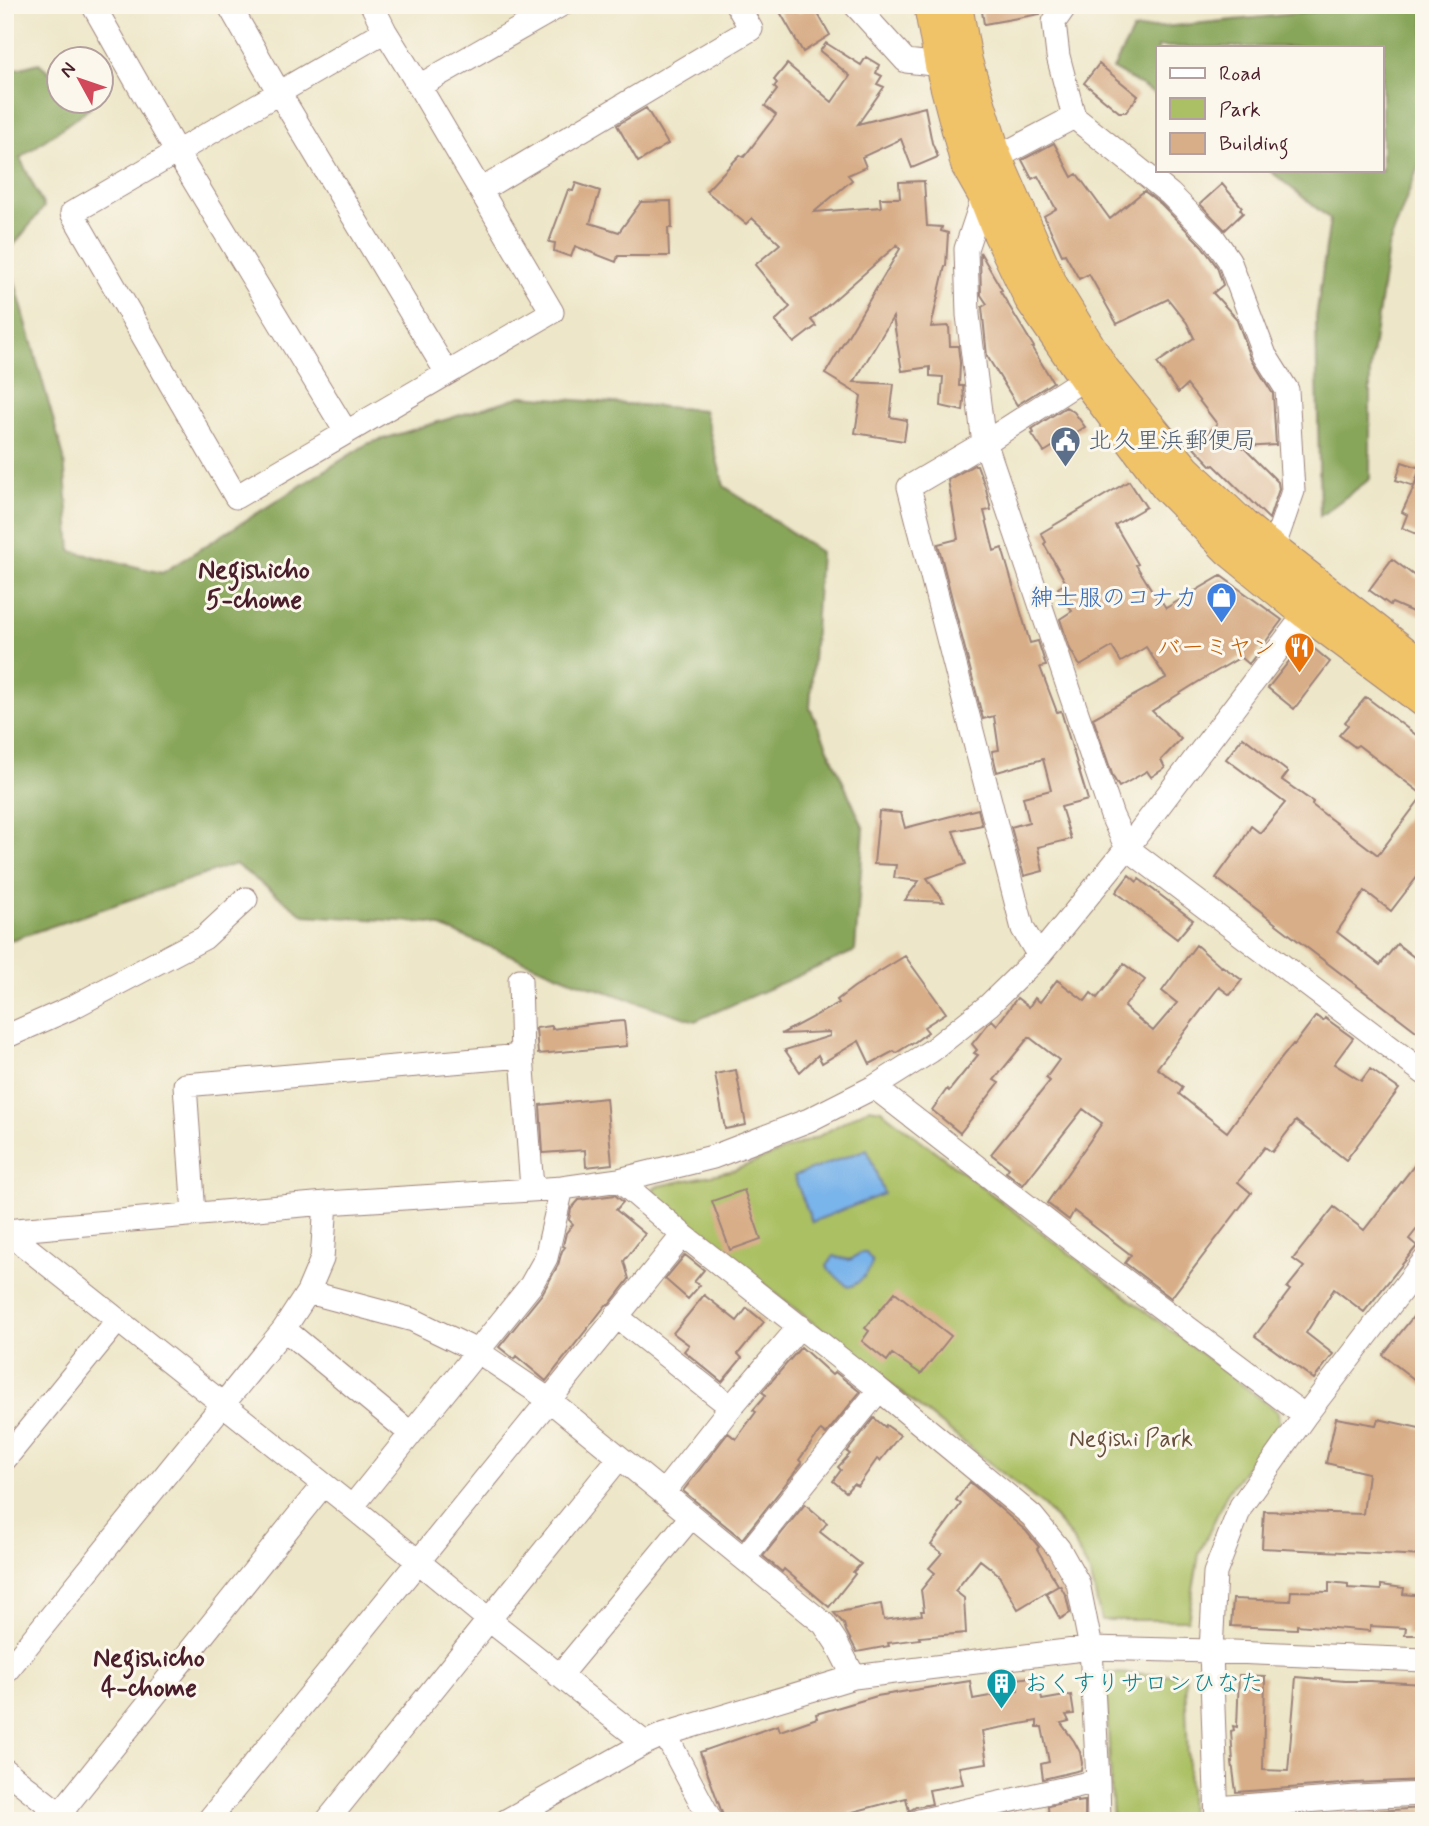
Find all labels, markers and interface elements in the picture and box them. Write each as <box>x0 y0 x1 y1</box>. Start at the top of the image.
north arrow <box>46 46 116 116</box>
legend <box>1156 46 1384 172</box>
text: N <box>54 57 82 83</box>
text: Road <box>1219 60 1261 88</box>
text: Park <box>1219 96 1261 124</box>
text: Building <box>1219 130 1289 160</box>
public building icon: 北久里浜郵便局 <box>1048 424 1082 468</box>
place label: 北久里浜郵便局 <box>1088 426 1256 457</box>
district label: Negishicho 5-chome <box>198 554 310 618</box>
shop icon: 紳士服のコナカ <box>1204 581 1238 625</box>
place label: 紳士服のコナカ <box>1030 583 1198 614</box>
restaurant icon: バーミヤン <box>1282 631 1316 675</box>
place label: バーミヤン <box>1156 633 1276 664</box>
park label: Negishi Park <box>1069 1424 1193 1458</box>
district label: Negishicho 4-chome <box>93 1642 205 1706</box>
building icon: おくすりサロンひなた <box>984 1667 1018 1711</box>
place label: おくすりサロンひなた <box>1024 1669 1264 1700</box>

